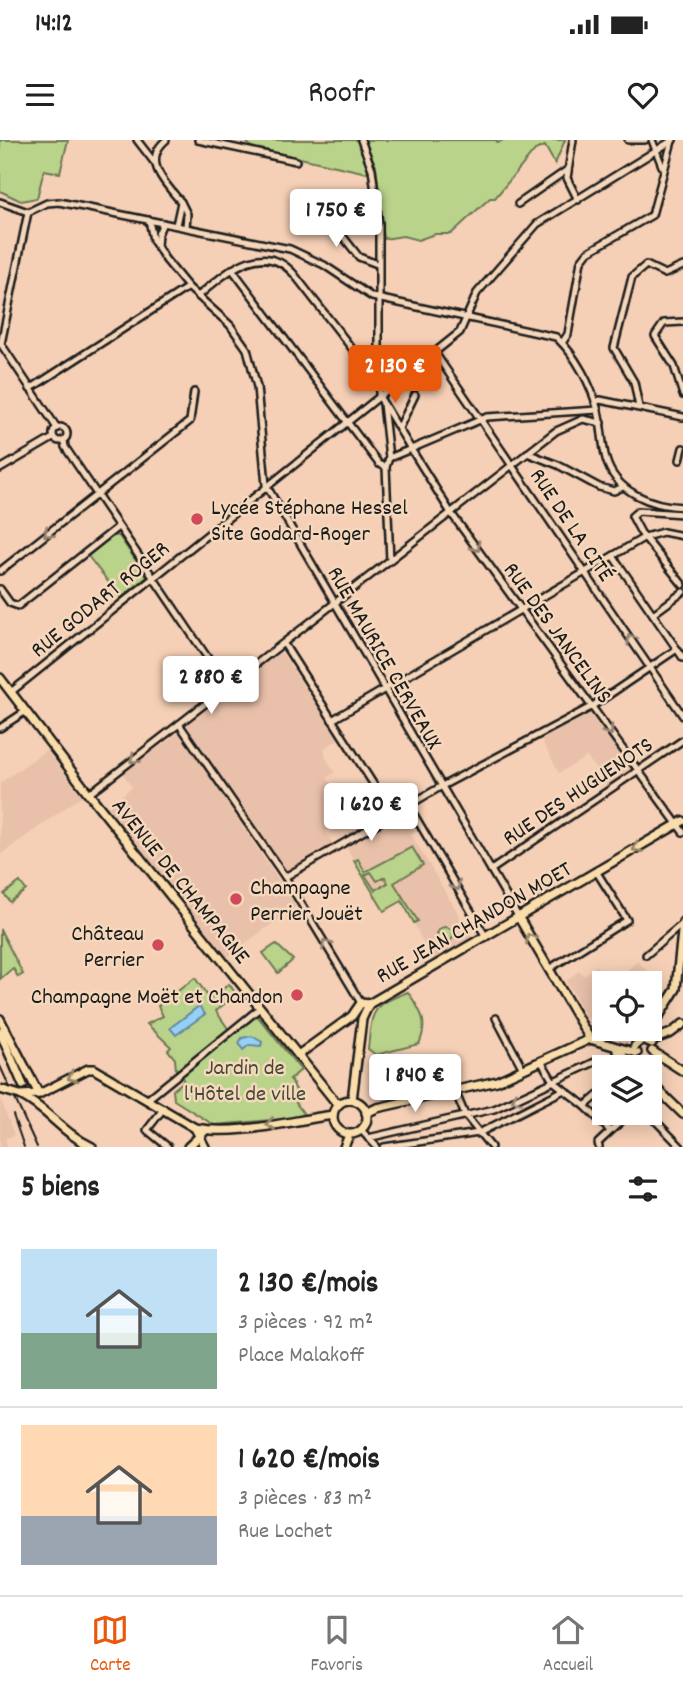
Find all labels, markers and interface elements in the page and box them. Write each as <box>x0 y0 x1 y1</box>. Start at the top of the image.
text: 14:12 <box>35 6 73 43</box>
text: Roofr <box>308 72 375 118</box>
icon: menu <box>21 76 59 114</box>
icon: heart <box>624 76 662 114</box>
pin: 1 750 € <box>271 190 401 249</box>
text: 1 750 € <box>306 195 366 228</box>
pin: 2 130 € <box>330 345 460 405</box>
text: 2 130 € <box>364 351 426 384</box>
street label: RUE DE LA CITÉ <box>520 462 621 590</box>
place label: Lycée Stéphane Hessel Site Godard-Roger <box>211 493 408 552</box>
marker: Lycée Stéphane Hessel Site Godard-Roger <box>189 511 205 527</box>
one-way arrow <box>43 525 56 537</box>
street label: RUE GODART ROGER <box>25 534 178 667</box>
one-way arrow <box>467 539 480 552</box>
street label: RUE DES JANCELINS <box>493 556 619 712</box>
street label: RUE MAURICE CERVEAUX <box>317 561 449 757</box>
one-way arrow <box>626 634 639 647</box>
pin: 2 880 € <box>146 656 276 716</box>
text: 2 880 € <box>179 662 243 695</box>
one-way arrow <box>601 723 613 736</box>
street label: RUE DES HUGUENOTS <box>497 730 661 856</box>
one-way arrow <box>129 751 141 764</box>
pin: 1 620 € <box>306 784 436 843</box>
text: 1 620 € <box>340 789 402 822</box>
street label: AVENUE DE CHAMPAGNE <box>102 792 257 973</box>
one-way arrow <box>631 840 644 853</box>
street label: RUE JEAN CHANDON MOET <box>371 854 579 994</box>
place label: Champagne Perrier Jouët <box>250 873 363 932</box>
one-way arrow <box>448 879 461 892</box>
marker: Champagne Perrier Jouët <box>228 891 244 907</box>
place label: Château Perrier <box>71 919 144 978</box>
one-way arrow <box>525 932 538 945</box>
marker: Château Perrier <box>150 937 166 953</box>
one-way arrow <box>321 939 334 952</box>
map controls <box>592 971 662 1125</box>
button: locate <box>592 971 662 1041</box>
place label: Champagne Moët et Chandon <box>31 982 283 1015</box>
marker: Champagne Moët et Chandon <box>289 987 305 1003</box>
park label: Jardin de l'Hôtel de ville <box>184 1053 306 1112</box>
pin: 1 840 € <box>350 1054 480 1114</box>
button: layers <box>592 1055 662 1125</box>
text: 1 840 € <box>385 1060 445 1093</box>
one-way arrow <box>67 1068 79 1082</box>
one-way arrow <box>511 1090 523 1104</box>
one-way arrow <box>265 1116 276 1131</box>
text: 5 biens <box>21 1168 100 1211</box>
icon: filters <box>624 1170 662 1208</box>
text: 2 130 €/mois <box>238 1264 378 1307</box>
icon: home <box>77 1277 161 1361</box>
text: 3 pièces · 92 m² <box>238 1307 373 1340</box>
text: Place Malakoff <box>238 1340 365 1373</box>
text: 1 620 €/mois <box>238 1440 380 1483</box>
icon: home <box>77 1453 161 1537</box>
text: 3 pièces · 83 m² <box>238 1483 372 1516</box>
text: Rue Lochet <box>238 1516 333 1549</box>
tab: Carte <box>90 1611 131 1680</box>
tab: Favoris <box>311 1611 363 1680</box>
tab: Accueil <box>543 1611 593 1680</box>

